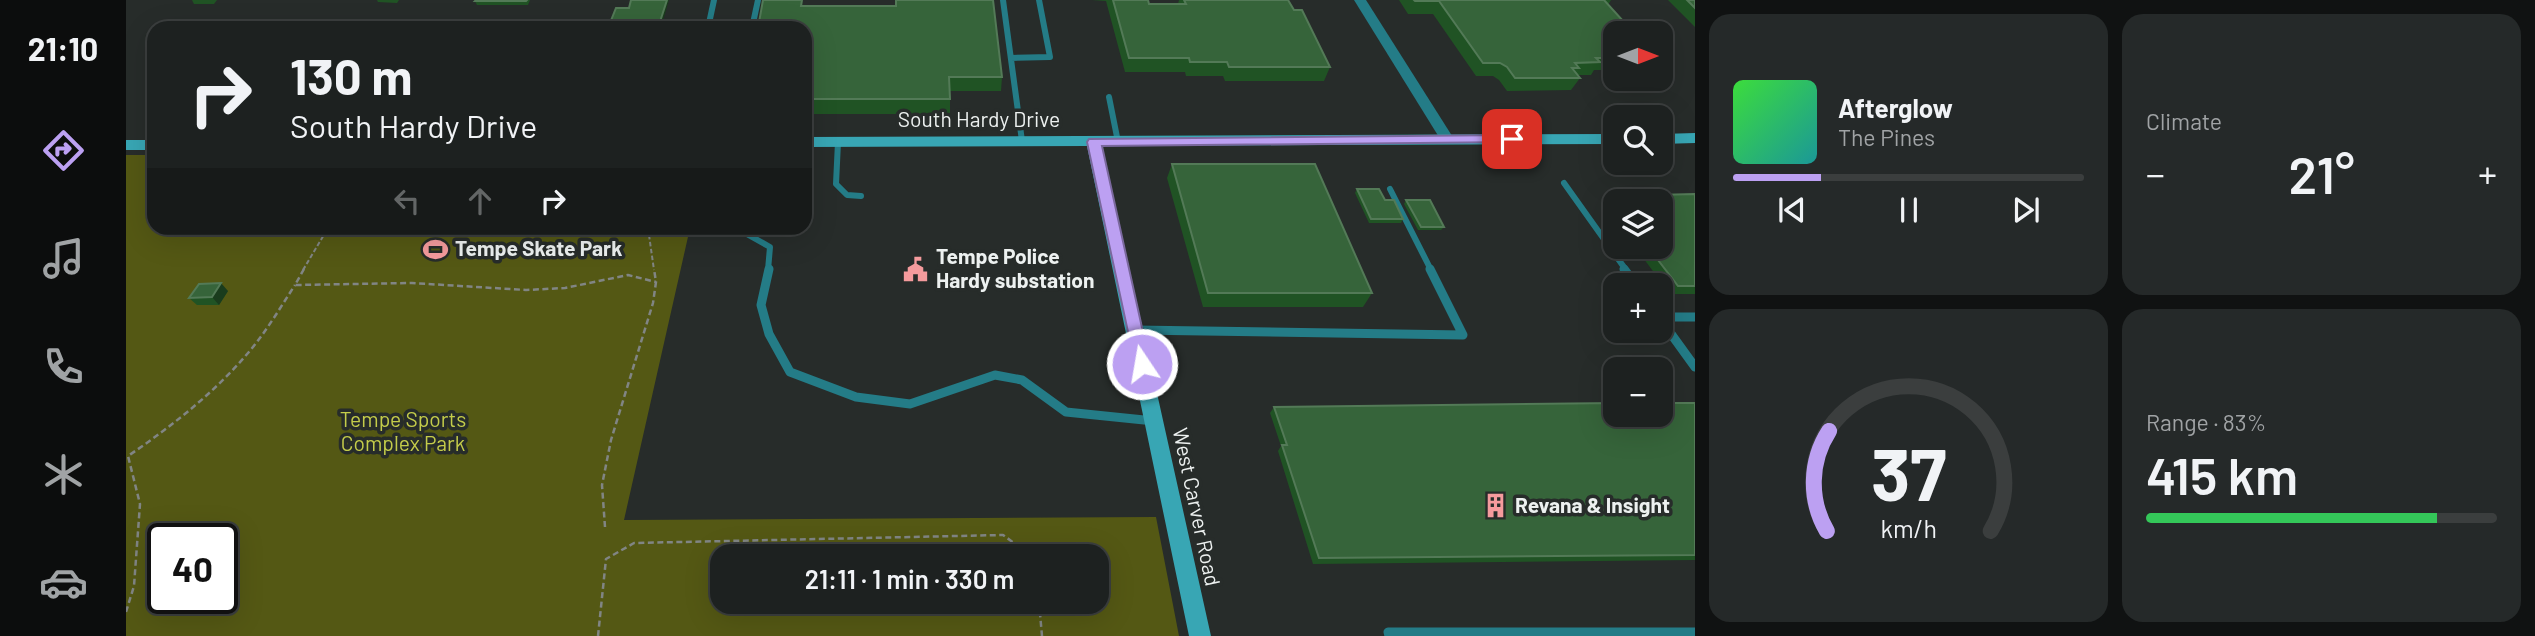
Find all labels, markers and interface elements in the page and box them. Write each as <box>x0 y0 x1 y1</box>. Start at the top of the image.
north arrow <box>1603 21 1673 91</box>
map controls <box>1603 21 1673 427</box>
text: 21:10 <box>28 29 98 67</box>
text: 130 m <box>290 46 412 105</box>
icon: right <box>175 49 266 140</box>
text: Afterglow <box>1838 92 1953 123</box>
button: search <box>1603 105 1673 175</box>
text: South Hardy Drive <box>290 106 537 144</box>
street label: South Hardy Drive <box>898 106 1060 131</box>
text: Climate <box>2146 107 2222 135</box>
pin <box>1482 109 1542 169</box>
icon: arrive <box>1493 120 1531 158</box>
text: The Pines <box>1838 123 1935 151</box>
icon: directions <box>39 126 88 175</box>
text: 21° <box>2288 142 2355 204</box>
text: − <box>2146 150 2165 196</box>
text: + <box>2478 150 2497 196</box>
icon: left <box>388 182 426 220</box>
icon: ahead <box>461 182 499 220</box>
icon: right <box>534 182 572 220</box>
button: layers <box>1603 189 1673 259</box>
icon: previous <box>1773 191 1811 229</box>
icon: pause <box>1890 191 1928 229</box>
icon: next <box>2007 191 2045 229</box>
icon: music <box>39 234 88 283</box>
sports icon: Tempe Skate Park <box>421 235 449 263</box>
place label: Tempe Skate Park <box>455 235 622 260</box>
place label: Tempe Police Hardy substation <box>936 243 1094 292</box>
public building icon: Tempe Police Hardy substation <box>902 255 930 283</box>
button: + <box>1603 273 1673 343</box>
position arrow <box>1105 327 1179 401</box>
icon: phone <box>39 342 88 391</box>
button: − <box>1603 357 1673 427</box>
park label: Tempe Sports Complex Park <box>340 406 466 455</box>
text: Range · 83% <box>2146 408 2266 436</box>
street label: West Carver Road <box>1169 425 1226 588</box>
text: 37 <box>1871 429 1946 517</box>
text: 415 km <box>2146 443 2298 505</box>
icon: climate <box>39 450 88 499</box>
building icon: Revana & Insight <box>1481 492 1509 520</box>
place label: Revana & Insight <box>1515 492 1670 517</box>
text: km/h <box>1880 513 1937 543</box>
speed limit sign: 40 <box>147 523 238 614</box>
icon: car <box>39 558 88 607</box>
text: 21:11 · 1 min · 330 m <box>805 563 1014 594</box>

